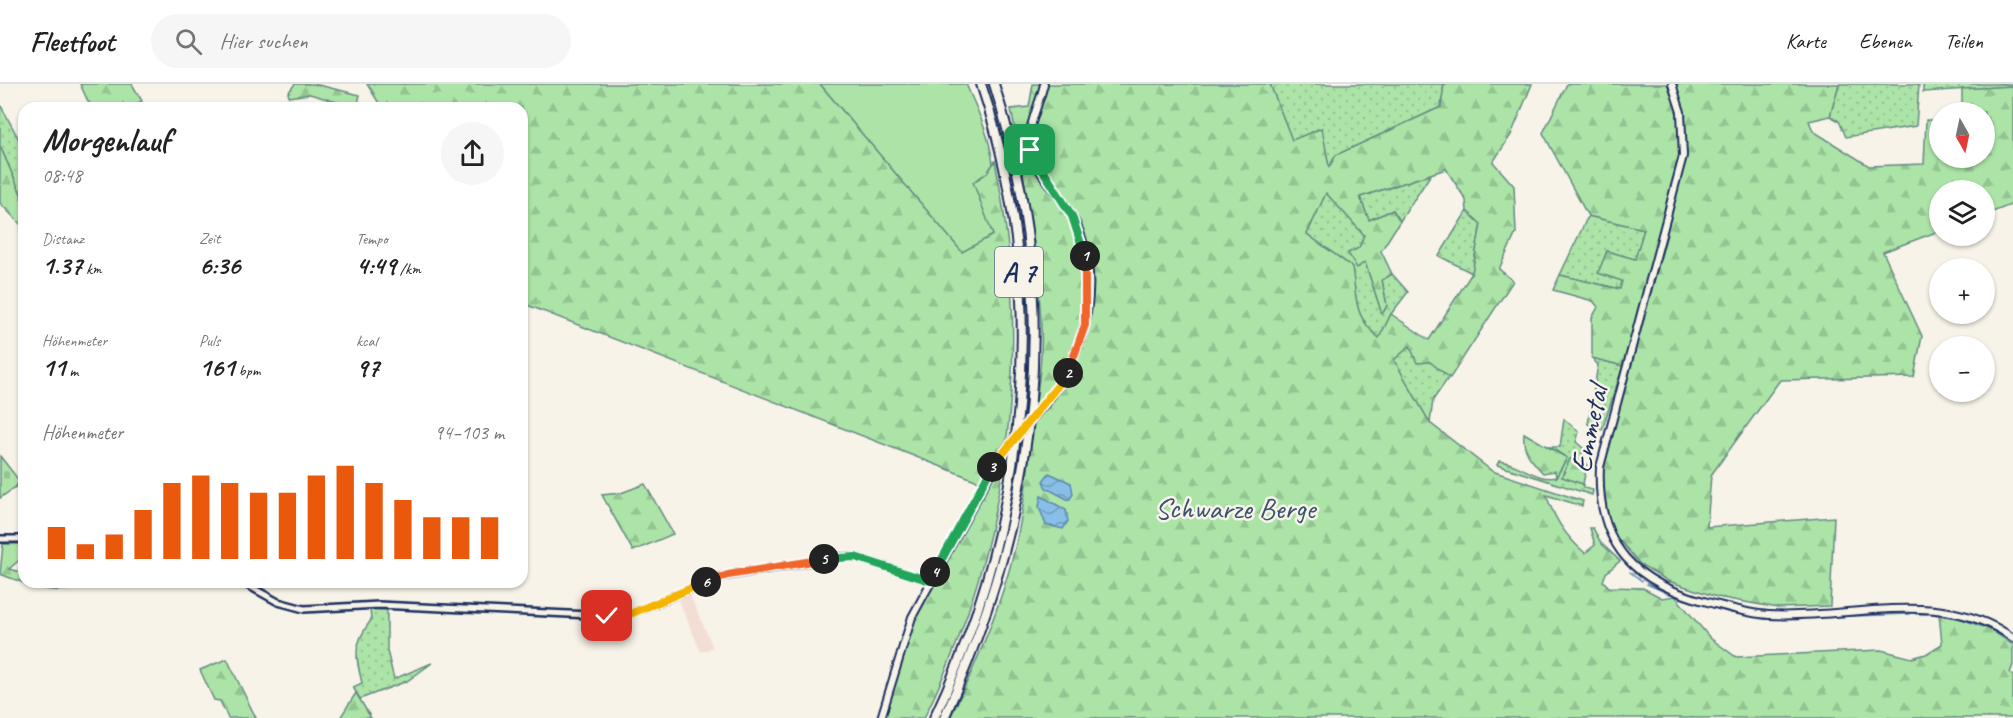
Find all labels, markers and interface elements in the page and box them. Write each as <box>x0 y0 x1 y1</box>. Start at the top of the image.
search box <box>151 14 571 68</box>
text: Fleetfoot <box>30 24 115 59</box>
icon: search <box>172 25 205 58</box>
text: Hier suchen <box>220 27 308 55</box>
text: Karte <box>1786 28 1826 54</box>
text: Ebenen <box>1859 28 1912 54</box>
text: Teilen <box>1945 28 1983 54</box>
north arrow <box>1929 102 1995 168</box>
map controls <box>1929 102 1995 402</box>
text: Morgenlauf <box>42 119 170 161</box>
button: share <box>441 122 504 185</box>
pin <box>1004 124 1055 175</box>
icon: arrive <box>1013 133 1046 166</box>
text: 08:48 <box>42 163 82 188</box>
button: layers <box>1929 180 1995 246</box>
text: Distanz <box>42 229 84 249</box>
text: Zeit <box>199 229 220 249</box>
text: Tempo <box>356 229 388 249</box>
pin: 1 <box>1070 241 1100 271</box>
text: 1 <box>1081 246 1089 266</box>
road number: A 7 <box>995 247 1043 297</box>
text: 1.37 <box>42 249 82 282</box>
text: 6:36 <box>199 249 240 282</box>
text: 4:49 <box>356 249 396 282</box>
button: + <box>1929 258 1995 324</box>
text: km <box>82 259 102 279</box>
text: /km <box>396 259 421 279</box>
text: Höhenmeter <box>42 331 107 351</box>
text: Puls <box>199 331 220 351</box>
text: kcal <box>356 331 377 351</box>
button: − <box>1929 336 1995 402</box>
text: 11 <box>42 351 65 384</box>
text: 161 <box>199 351 235 384</box>
text: 97 <box>356 351 379 384</box>
pin: 2 <box>1053 358 1083 388</box>
text: m <box>65 361 78 381</box>
text: bpm <box>235 361 261 381</box>
text: 2 <box>1064 363 1072 383</box>
street label: Emmetal <box>1561 377 1618 476</box>
text: Höhenmeter <box>42 420 123 445</box>
text: 94–103 m <box>434 420 504 445</box>
pin: 3 <box>977 452 1007 482</box>
text: 3 <box>988 457 996 477</box>
park label: Schwarze Berge <box>1155 489 1318 527</box>
pin: 5 <box>809 544 839 574</box>
text: 5 <box>821 549 827 569</box>
pin: 4 <box>920 557 950 587</box>
text: 4 <box>931 562 939 582</box>
pin: 6 <box>691 567 721 597</box>
text: 6 <box>702 572 710 592</box>
pin <box>581 590 632 641</box>
icon: check <box>590 599 623 632</box>

